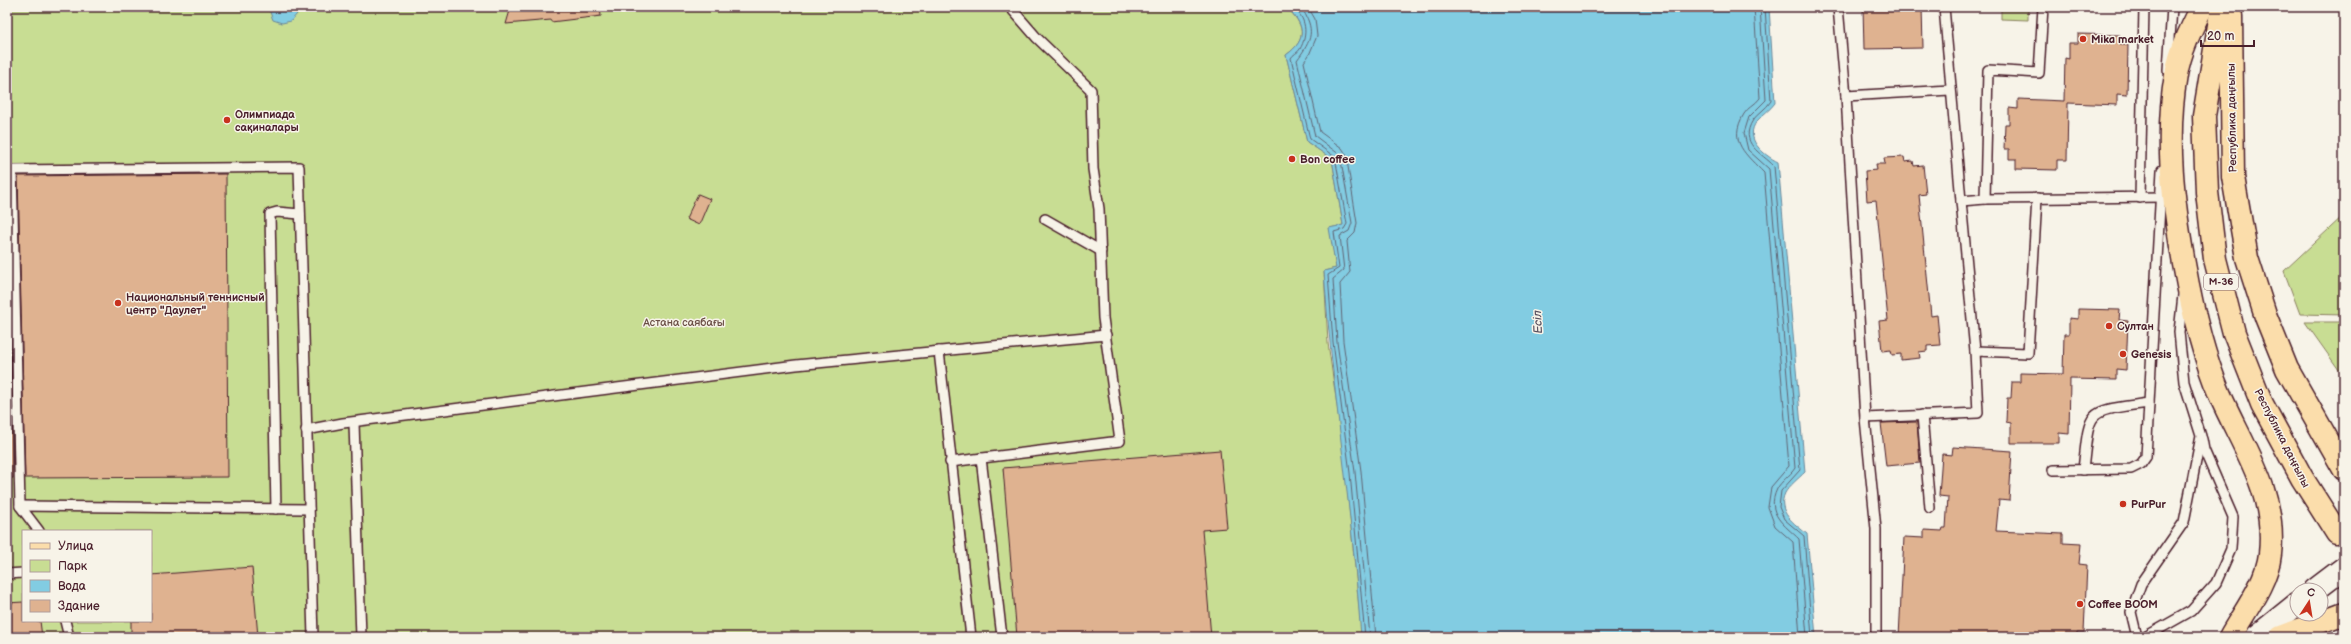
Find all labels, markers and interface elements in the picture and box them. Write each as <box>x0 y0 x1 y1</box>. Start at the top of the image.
scale bar <box>2201 22 2254 48</box>
text: 20 m <box>2207 29 2234 44</box>
place label: Mika market <box>2091 33 2154 46</box>
marker: Mika market <box>2078 34 2088 44</box>
street label: Республика даңғылы <box>2225 63 2239 173</box>
place label: Олимпиада сақиналары <box>235 108 299 134</box>
marker: Олимпиада сақиналары <box>222 115 232 125</box>
place label: Bon coffee <box>1300 153 1355 166</box>
marker: Bon coffee <box>1287 154 1297 164</box>
road number: M-36 <box>2204 274 2238 290</box>
place label: Национальный теннисный центр "Даулет" <box>126 291 265 317</box>
marker: Национальный теннисный центр "Даулет" <box>113 298 123 308</box>
water label: Есіл <box>1530 310 1546 334</box>
park label: Астана саябағы <box>642 316 725 329</box>
place label: Султан <box>2117 320 2154 333</box>
marker: Султан <box>2104 321 2114 331</box>
place label: Genesis <box>2131 348 2172 361</box>
marker: Genesis <box>2118 349 2128 359</box>
street label: Республика даңғылы <box>2251 386 2313 490</box>
place label: PurPur <box>2131 498 2167 511</box>
marker: PurPur <box>2118 499 2128 509</box>
legend <box>22 530 152 622</box>
text: Улица <box>58 539 94 554</box>
text: Парк <box>58 559 88 574</box>
text: Вода <box>58 579 86 594</box>
north arrow <box>2289 582 2329 622</box>
text: С <box>2306 586 2316 600</box>
place label: Coffee BOOM <box>2088 598 2158 611</box>
text: Здание <box>58 599 100 614</box>
marker: Coffee BOOM <box>2075 599 2085 609</box>

